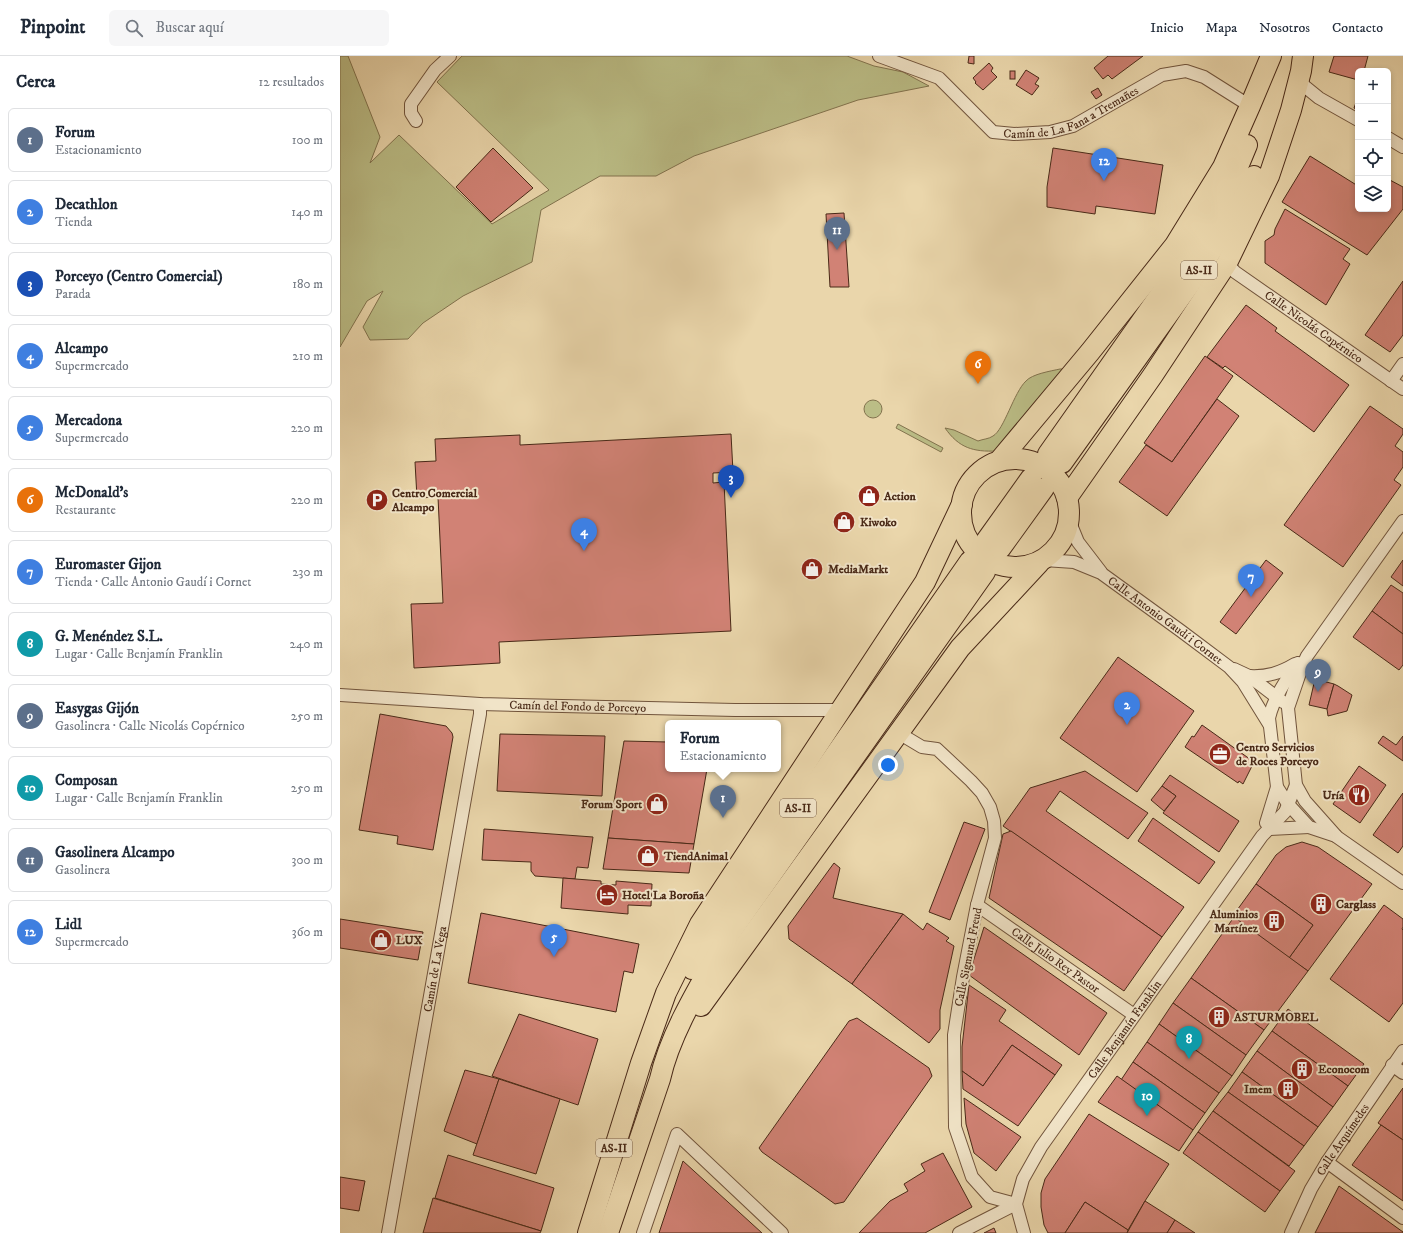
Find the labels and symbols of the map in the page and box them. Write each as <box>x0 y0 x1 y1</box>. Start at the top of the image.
street label: Camín de La Fana a Tremañes <box>1003 83 1141 142</box>
pin: 12 <box>1091 148 1117 181</box>
pin: 11 <box>824 217 850 250</box>
road number: AS-II <box>1181 261 1217 279</box>
street label: Calle Nicolás Copérnico <box>1261 288 1366 367</box>
pin: 6 <box>965 351 991 384</box>
pin: 3 <box>718 465 744 498</box>
shop icon: Action <box>856 483 882 509</box>
place label: Centro Comercial Alcampo <box>391 486 477 515</box>
parking icon: Centro Comercial Alcampo <box>364 487 390 513</box>
place label: Action <box>883 489 917 504</box>
shop icon: Kiwoko <box>831 509 857 535</box>
place label: Kiwoko <box>860 515 897 530</box>
pin: 4 <box>571 518 597 551</box>
shop icon: MediaMarkt <box>799 556 825 582</box>
place label: MediaMarkt <box>828 562 888 577</box>
pin: 7 <box>1238 564 1264 597</box>
street label: Calle Antonio Gaudí i Cornet <box>1105 573 1226 668</box>
pin: 9 <box>1305 659 1331 692</box>
pin: 2 <box>1114 692 1140 725</box>
street label: Camín del Fondo de Porceyo <box>509 698 646 716</box>
place label: Centro Servicios de Roces Porceyo <box>1236 740 1319 769</box>
office icon: Centro Servicios de Roces Porceyo <box>1207 741 1233 767</box>
your location <box>878 755 898 775</box>
restaurant icon: Uría <box>1346 782 1372 808</box>
pin: 1 <box>710 785 736 818</box>
place label: Uría <box>1322 788 1345 803</box>
shop icon: Forum Sport <box>644 791 670 817</box>
place label: Forum Sport <box>581 797 642 812</box>
road number: AS-II <box>780 799 816 817</box>
shop icon: TiendAnimal <box>635 843 661 869</box>
place label: TiendAnimal <box>663 849 728 864</box>
hotel icon: Hotel La Boroña <box>594 882 620 908</box>
place label: Hotel La Boroña <box>622 888 705 903</box>
building icon: Carglass <box>1308 891 1334 917</box>
place label: Carglass <box>1336 897 1376 912</box>
street label: Calle Sigmund Freud <box>952 906 985 1008</box>
place label: Aluminios Martínez <box>1209 907 1259 936</box>
building icon: Aluminios Martínez <box>1261 908 1287 934</box>
street label: Camín de La Vega <box>420 924 450 1013</box>
pin: 5 <box>541 924 567 957</box>
street label: Calle Julio Rey Pastor <box>1008 924 1103 997</box>
shop icon: LUX <box>368 927 394 953</box>
place label: LUX <box>396 933 423 948</box>
street label: Calle Benjamín Franklin <box>1085 977 1165 1082</box>
building icon: ASTURMOBEL <box>1206 1004 1232 1030</box>
place label: ASTURMOBEL <box>1233 1010 1319 1025</box>
pin: 8 <box>1176 1026 1202 1059</box>
building icon: Econocom <box>1289 1056 1315 1082</box>
place label: Econocom <box>1318 1062 1370 1077</box>
building icon: Imem <box>1275 1076 1301 1102</box>
place label: Imem <box>1244 1082 1272 1097</box>
pin: 10 <box>1134 1083 1160 1116</box>
street label: Calle Arquímedes <box>1314 1101 1373 1179</box>
road number: AS-II <box>596 1139 632 1157</box>

